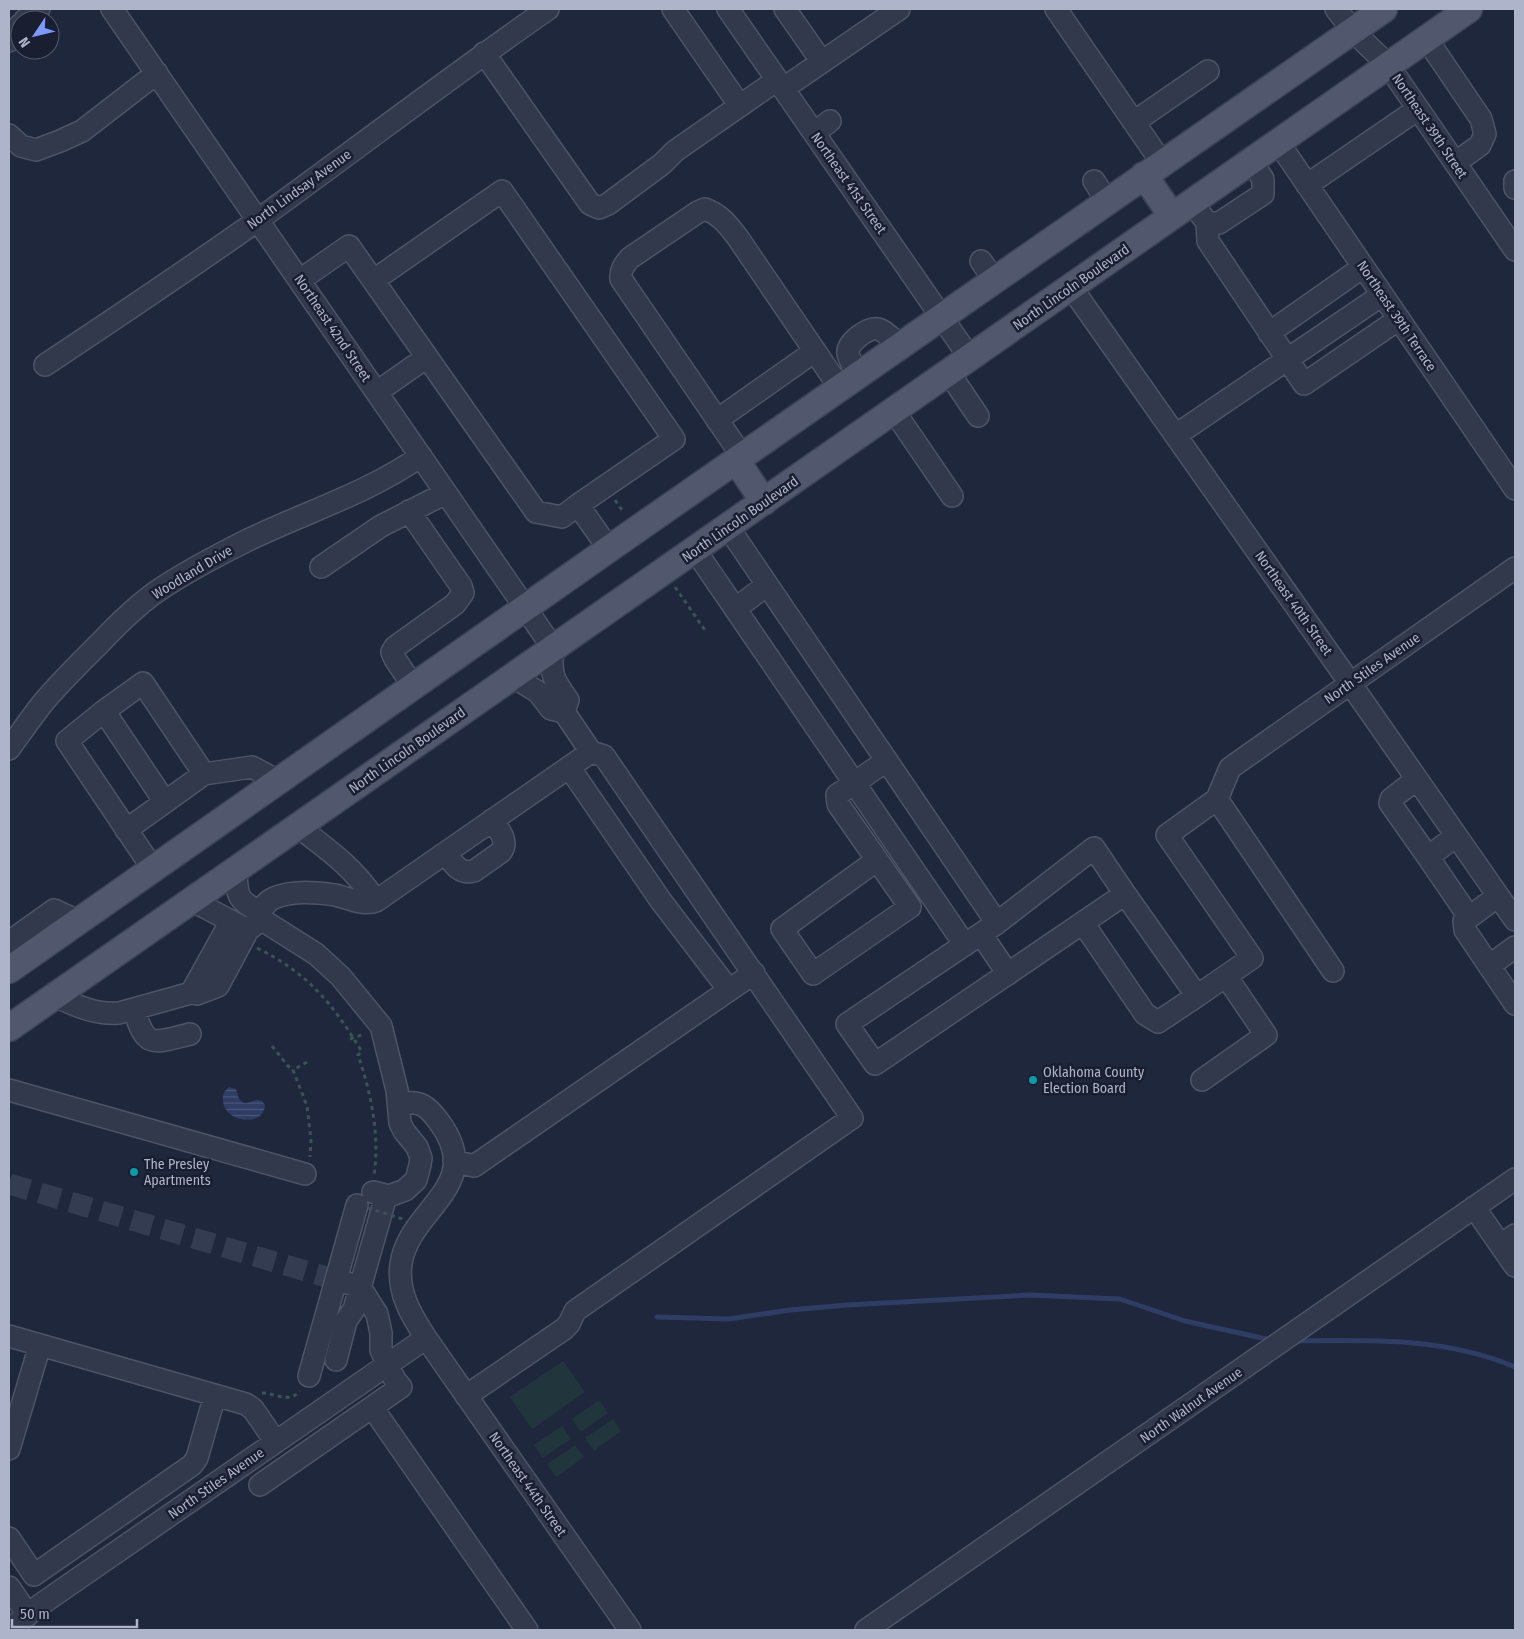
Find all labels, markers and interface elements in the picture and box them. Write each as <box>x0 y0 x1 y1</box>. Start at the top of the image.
north arrow <box>10 10 60 60</box>
text: N <box>15 34 34 50</box>
street label: Northeast 39th Street <box>1388 71 1471 182</box>
street label: Northeast 41st Street <box>807 129 890 238</box>
street label: North Lindsay Avenue <box>244 146 355 233</box>
street label: North Lincoln Boulevard <box>1010 241 1133 334</box>
street label: Northeast 39th Terrace <box>1353 258 1440 375</box>
street label: Northeast 42nd Street <box>290 272 375 385</box>
street label: North Lincoln Boulevard <box>679 473 802 566</box>
street label: Woodland Drive <box>149 542 236 603</box>
street label: Northeast 40th Street <box>1251 548 1336 659</box>
street label: North Stiles Avenue <box>1321 629 1423 708</box>
street label: North Lincoln Boulevard <box>346 704 469 797</box>
place label: Oklahoma County Election Board <box>1043 1064 1145 1097</box>
marker: Oklahoma County Election Board <box>1027 1074 1039 1086</box>
place label: The Presley Apartments <box>144 1156 211 1189</box>
marker: The Presley Apartments <box>128 1166 140 1178</box>
street label: North Walnut Avenue <box>1137 1364 1246 1447</box>
street label: Northeast 44th Street <box>485 1429 570 1540</box>
street label: North Stiles Avenue <box>165 1444 267 1523</box>
scale bar <box>12 1596 138 1628</box>
text: 50 m <box>20 1605 50 1623</box>

